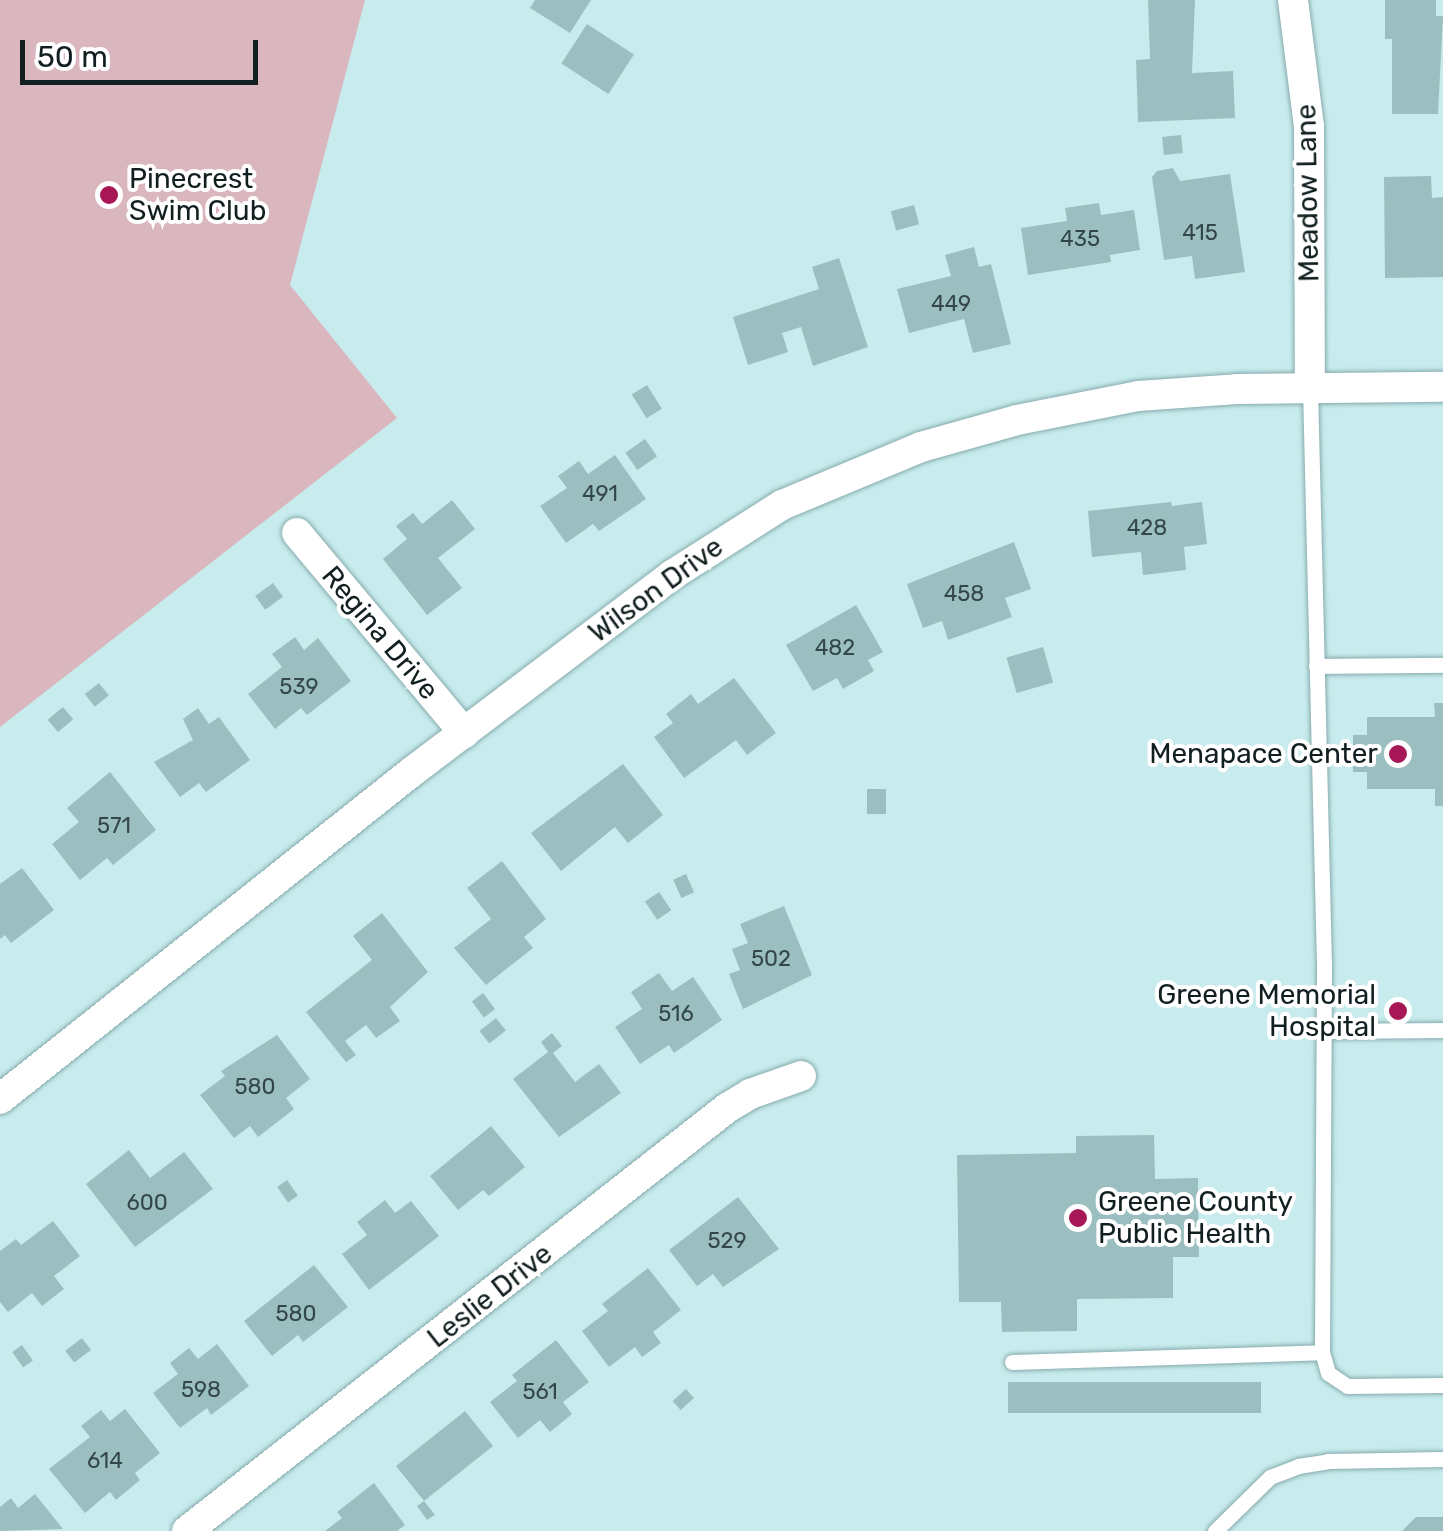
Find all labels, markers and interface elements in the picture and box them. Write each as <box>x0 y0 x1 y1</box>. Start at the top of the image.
scale bar <box>25 20 262 82</box>
text: 50 m <box>37 39 108 75</box>
street label: Meadow Lane <box>1290 103 1326 283</box>
place label: Pinecrest Swim Club <box>129 162 266 228</box>
marker: Pinecrest Swim Club <box>98 184 120 206</box>
house number: 415 <box>1182 220 1218 246</box>
house number: 435 <box>1060 226 1100 252</box>
house number: 449 <box>931 291 971 317</box>
house number: 491 <box>582 481 618 507</box>
house number: 428 <box>1127 515 1167 541</box>
street label: Wilson Drive <box>582 530 730 650</box>
street label: Regina Drive <box>314 559 446 707</box>
house number: 458 <box>944 581 984 607</box>
house number: 482 <box>815 635 855 661</box>
house number: 539 <box>279 674 319 700</box>
place label: Menapace Center <box>1149 737 1378 771</box>
marker: Menapace Center <box>1387 743 1409 765</box>
house number: 571 <box>97 813 131 839</box>
house number: 502 <box>751 946 791 972</box>
place label: Greene Memorial Hospital <box>1157 978 1376 1044</box>
marker: Greene Memorial Hospital <box>1385 998 1411 1024</box>
house number: 516 <box>658 1001 694 1027</box>
house number: 580 <box>234 1074 276 1100</box>
place label: Greene County Public Health <box>1098 1185 1293 1251</box>
house number: 600 <box>126 1190 168 1216</box>
marker: Greene County Public Health <box>1067 1207 1089 1229</box>
house number: 529 <box>707 1228 747 1254</box>
street label: Leslie Drive <box>421 1237 559 1355</box>
house number: 580 <box>275 1301 317 1327</box>
house number: 598 <box>181 1377 221 1403</box>
house number: 561 <box>522 1379 558 1405</box>
house number: 614 <box>87 1448 123 1474</box>

